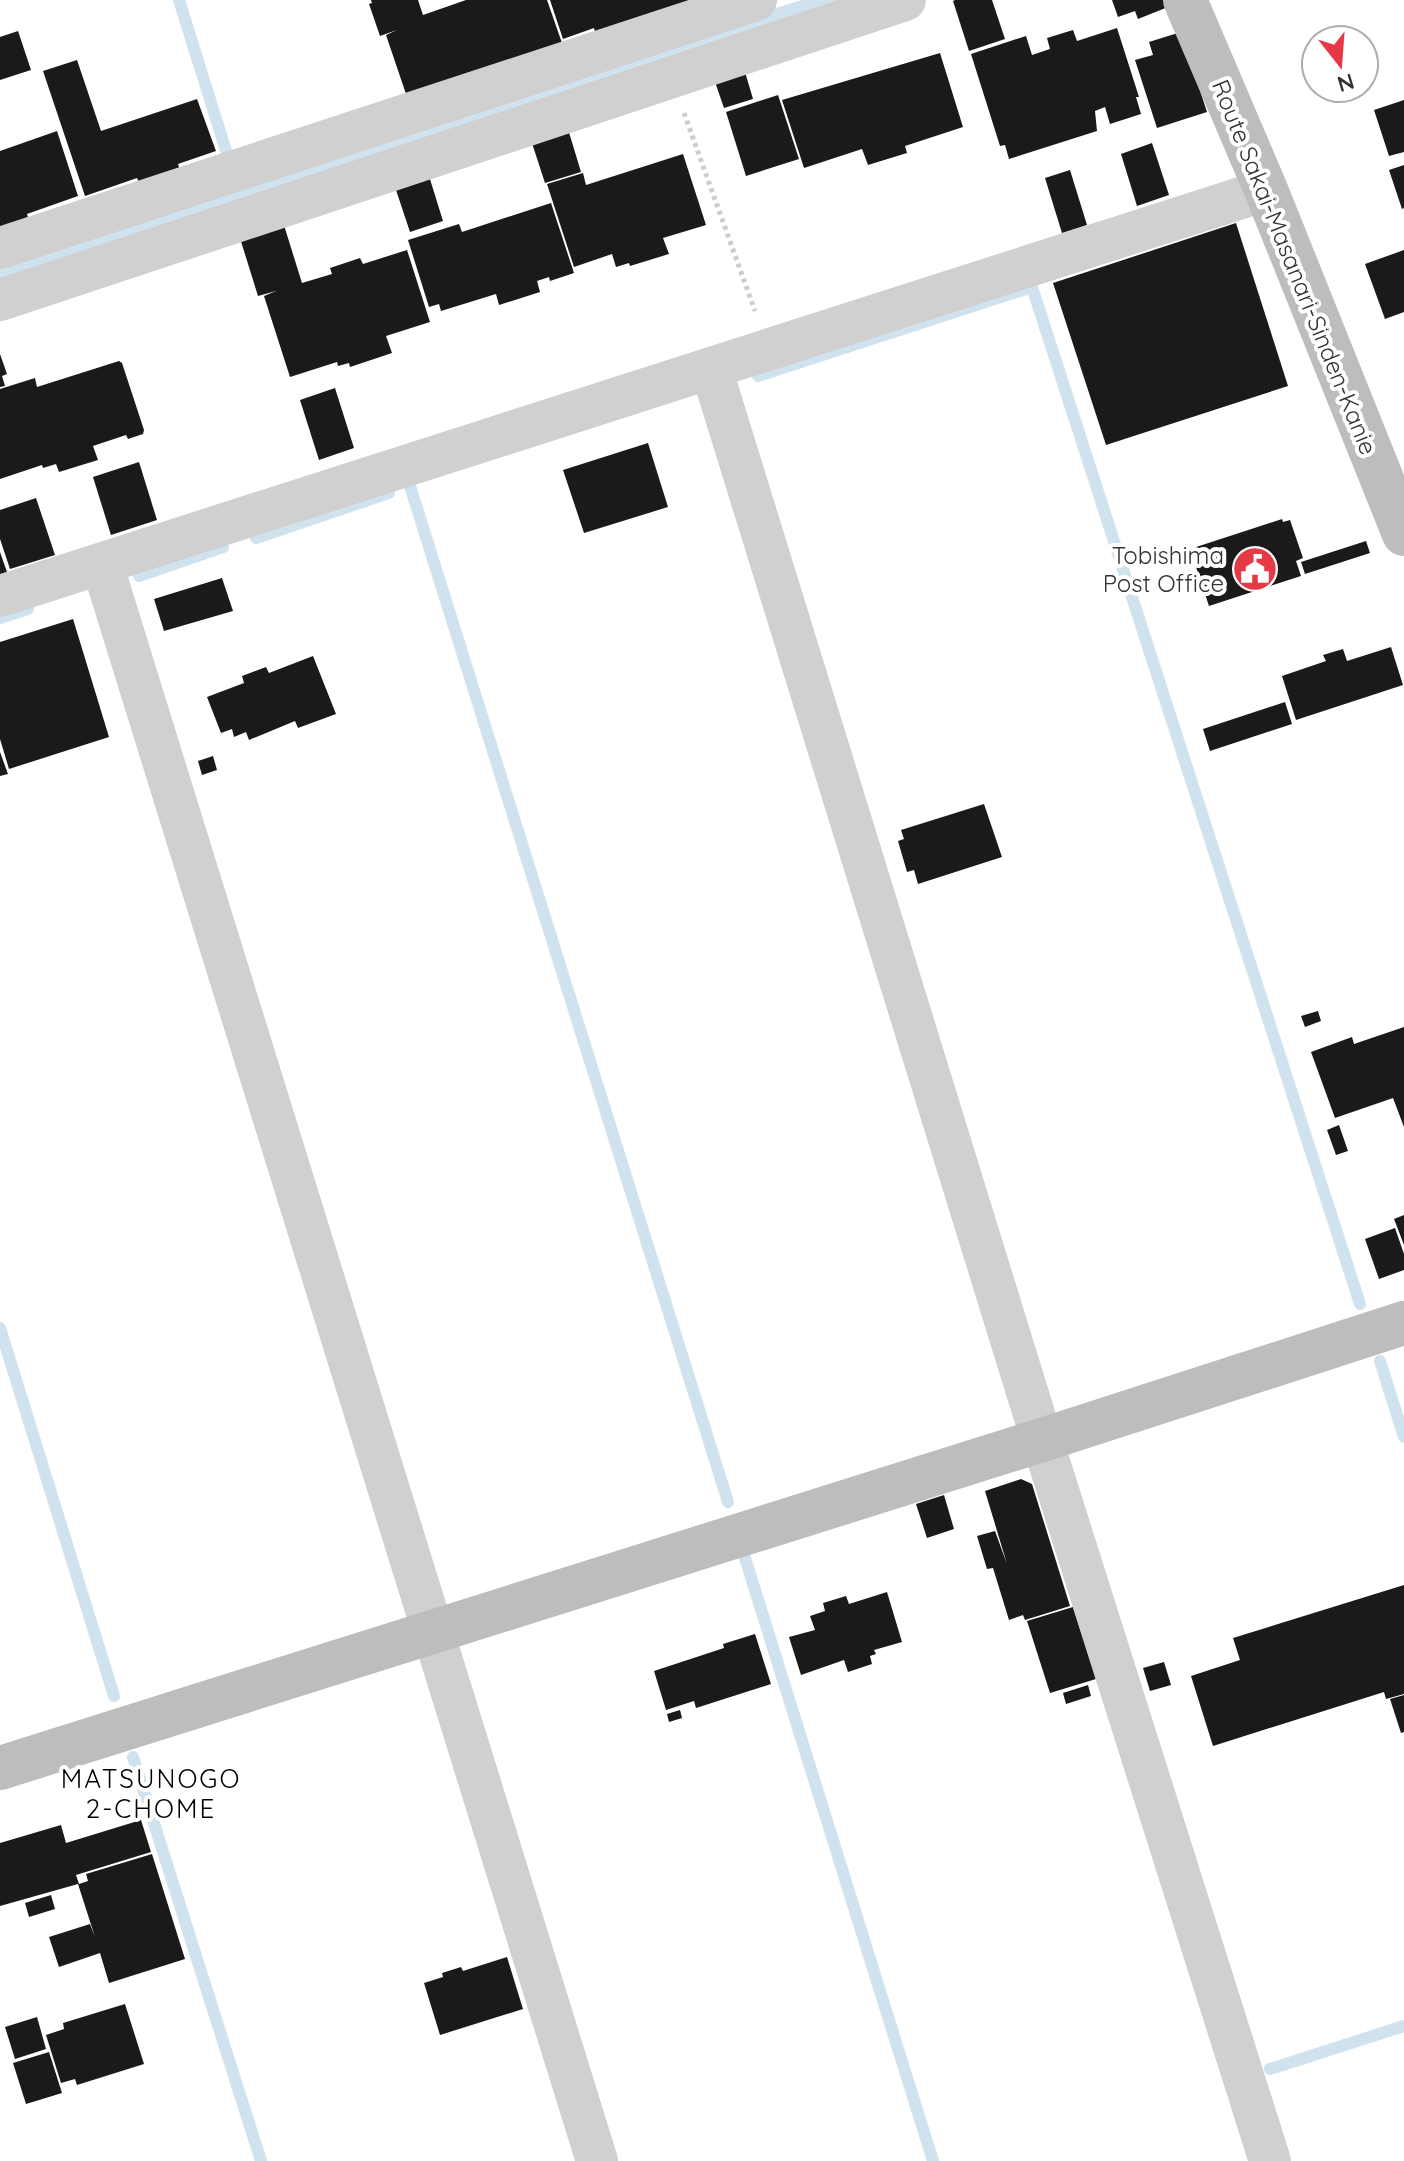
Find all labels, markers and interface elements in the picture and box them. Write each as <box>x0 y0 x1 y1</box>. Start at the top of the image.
north arrow <box>1300 24 1380 104</box>
text: N <box>1334 67 1358 99</box>
street label: Route Sakai-Masanari-Sinden-Kanie <box>1206 75 1384 459</box>
place label: Tobishima Post Office <box>1103 540 1224 598</box>
public building icon: Tobishima Post Office <box>1231 545 1279 593</box>
district label: MATSUNOGO 2-CHOME <box>61 1762 241 1825</box>

